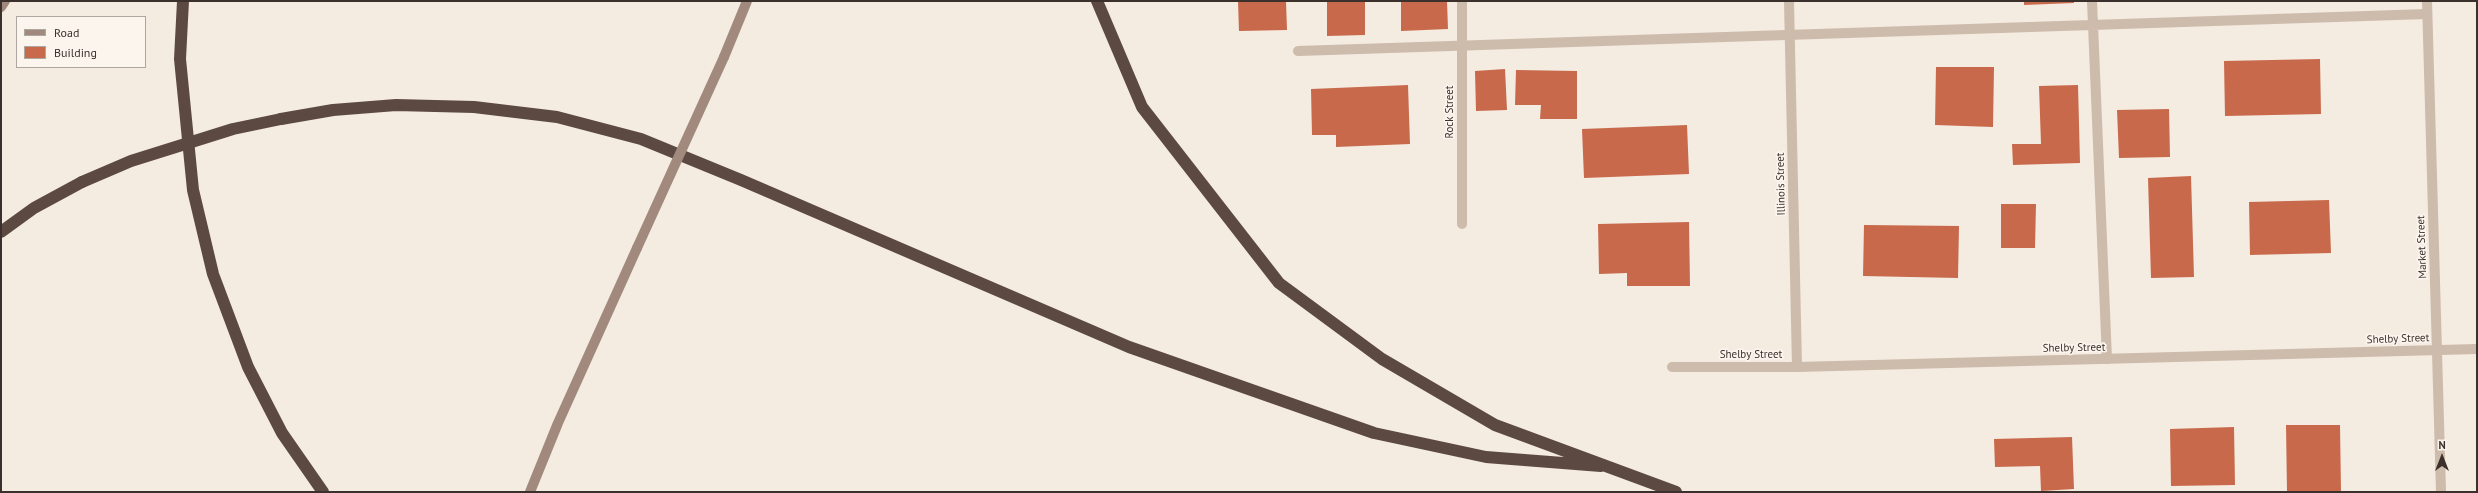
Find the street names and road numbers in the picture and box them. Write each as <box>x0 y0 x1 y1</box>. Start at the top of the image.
street label: Rock Street <box>1443 85 1457 139</box>
street label: Illinois Street <box>1774 152 1788 216</box>
street label: Market Street <box>2414 215 2430 279</box>
street label: Shelby Street <box>2366 331 2430 347</box>
street label: Shelby Street <box>2043 341 2105 355</box>
street label: Shelby Street <box>1720 348 1782 362</box>

